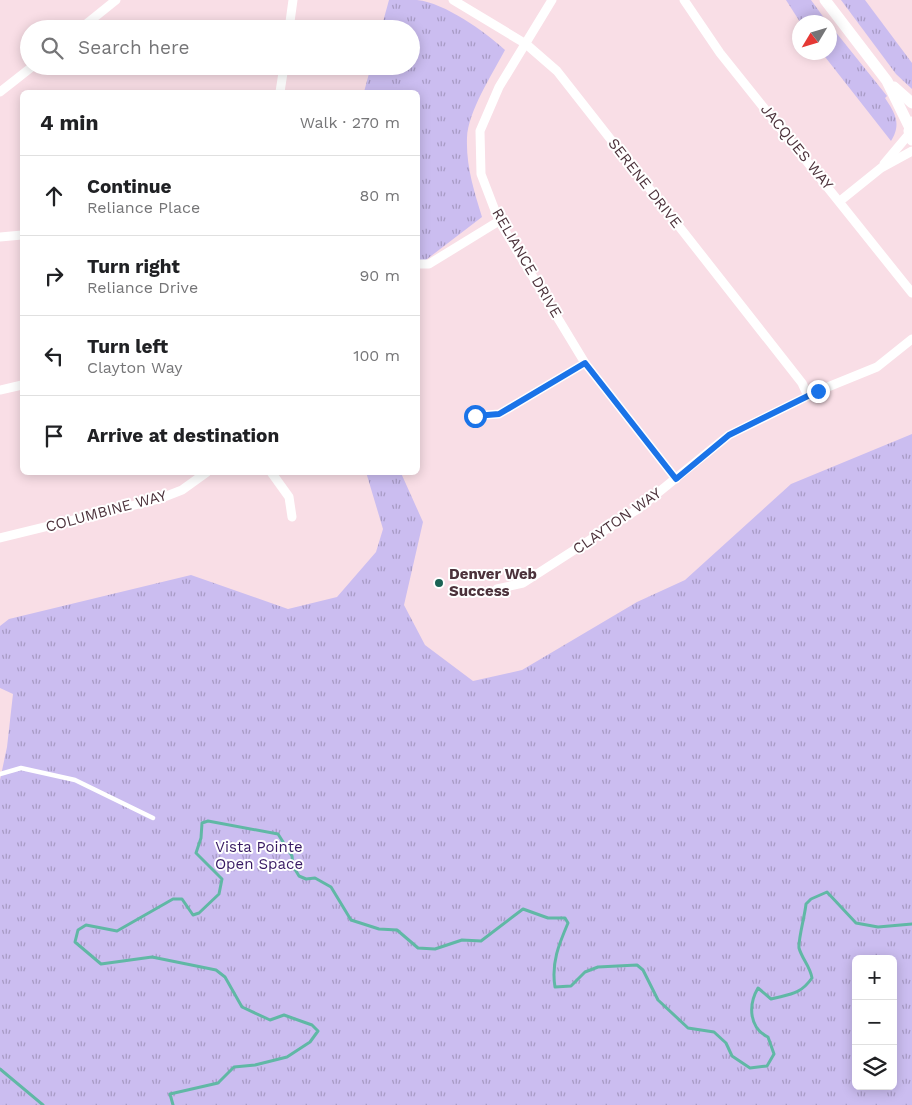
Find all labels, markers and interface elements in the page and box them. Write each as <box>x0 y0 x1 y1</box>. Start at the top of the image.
north arrow <box>792 15 837 60</box>
search box <box>20 20 420 75</box>
icon: search <box>38 34 66 62</box>
text: Search here <box>78 36 189 59</box>
street label: JACQUES WAY <box>757 100 837 194</box>
text: 4 min <box>40 110 98 135</box>
text: Walk · 270 m <box>300 113 400 132</box>
street label: SERENE DRIVE <box>604 135 686 231</box>
text: Continue <box>87 175 171 198</box>
icon: ahead <box>40 182 68 210</box>
text: 80 m <box>359 186 400 205</box>
text: Reliance Place <box>87 198 200 217</box>
street label: RELIANCE DRIVE <box>488 205 566 321</box>
text: Turn right <box>87 255 180 278</box>
icon: right <box>40 262 68 290</box>
text: 90 m <box>359 266 400 285</box>
text: Reliance Drive <box>87 278 198 297</box>
text: Turn left <box>87 335 168 358</box>
icon: left <box>40 342 68 370</box>
text: 100 m <box>353 346 400 365</box>
text: Clayton Way <box>87 358 183 377</box>
route end <box>807 380 830 403</box>
route start <box>464 405 487 428</box>
icon: arrive <box>40 422 68 450</box>
text: Arrive at destination <box>87 424 279 447</box>
street label: CLAYTON WAY <box>569 484 665 558</box>
street label: COLUMBINE WAY <box>44 486 169 536</box>
place label: Denver Web Success <box>449 565 537 600</box>
marker: Denver Web Success <box>433 577 445 589</box>
park label: Vista Pointe Open Space <box>215 838 303 873</box>
map controls <box>852 955 897 1090</box>
button: + <box>852 955 897 1000</box>
button: − <box>852 1000 897 1045</box>
button: layers <box>852 1045 897 1090</box>

